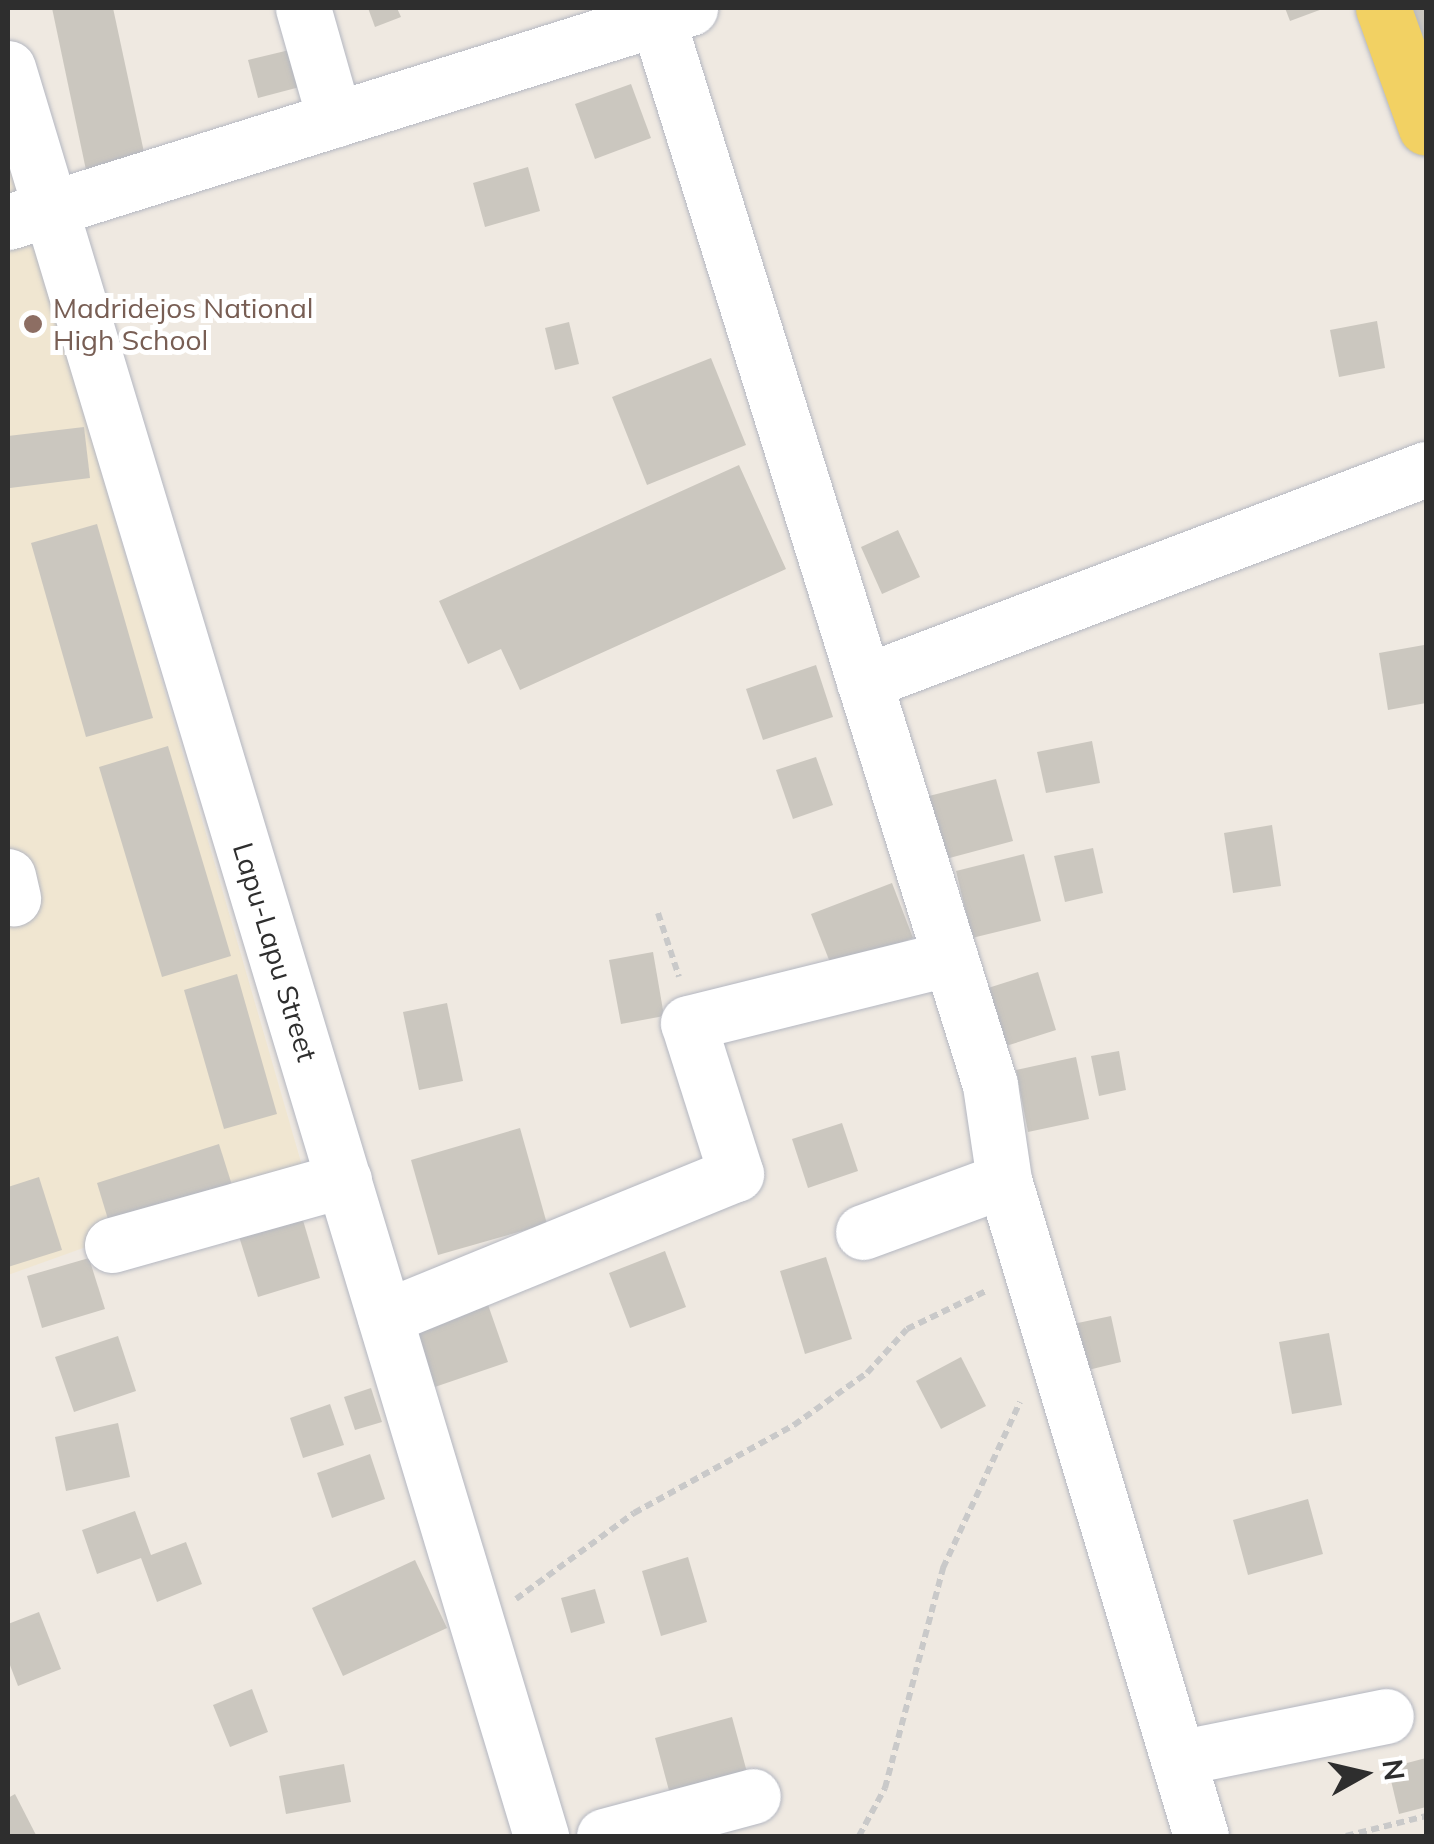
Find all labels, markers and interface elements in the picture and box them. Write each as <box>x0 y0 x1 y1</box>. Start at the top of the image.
place label: Madridejos National High School <box>53 291 313 357</box>
marker: Madridejos National High School <box>22 313 44 335</box>
street label: Lapu-Lapu Street <box>226 839 324 1065</box>
north arrow <box>1314 1724 1414 1824</box>
text: N <box>1375 1757 1413 1783</box>

